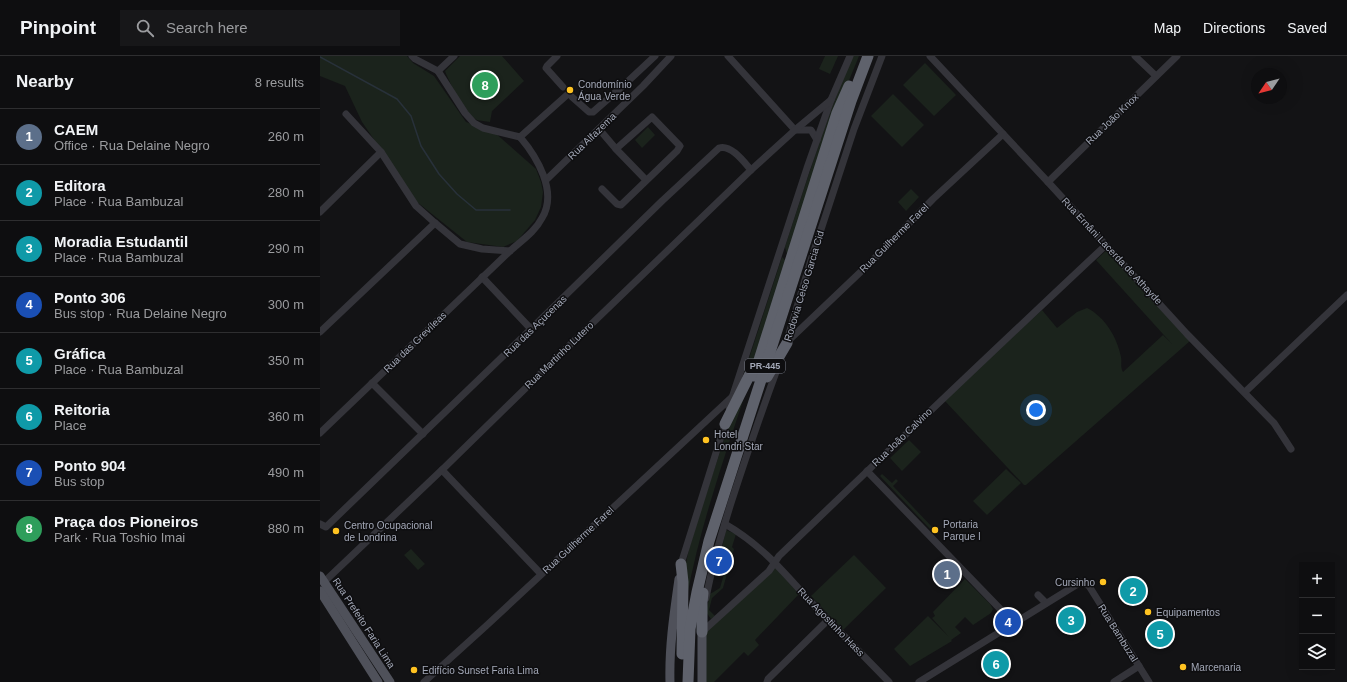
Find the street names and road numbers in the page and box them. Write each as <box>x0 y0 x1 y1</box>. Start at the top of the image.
street label: Rua João Knox <box>1084 91 1140 147</box>
street label: Rua Alfazema <box>566 110 619 162</box>
street label: Rua Ernâni Lacerda de Athayde <box>1060 195 1165 307</box>
street label: Rua Guilherme Farel <box>857 201 931 275</box>
street label: Rodovia Celso Garcia Cid <box>782 229 826 343</box>
street label: Rua das Açucenas <box>501 293 569 359</box>
street label: Rua das Grevíleas <box>381 309 449 375</box>
street label: Rua Martinho Lutero <box>522 319 596 391</box>
road number: PR-445 <box>745 359 785 373</box>
street label: Rua João Calvino <box>870 405 935 468</box>
street label: Rua Guilherme Farel <box>540 504 616 576</box>
street label: Rua Prefeito Faria Lima <box>331 576 398 671</box>
street label: Rua Agostinho Hass <box>796 586 866 658</box>
street label: Rua Bambuzal <box>1096 602 1140 664</box>

